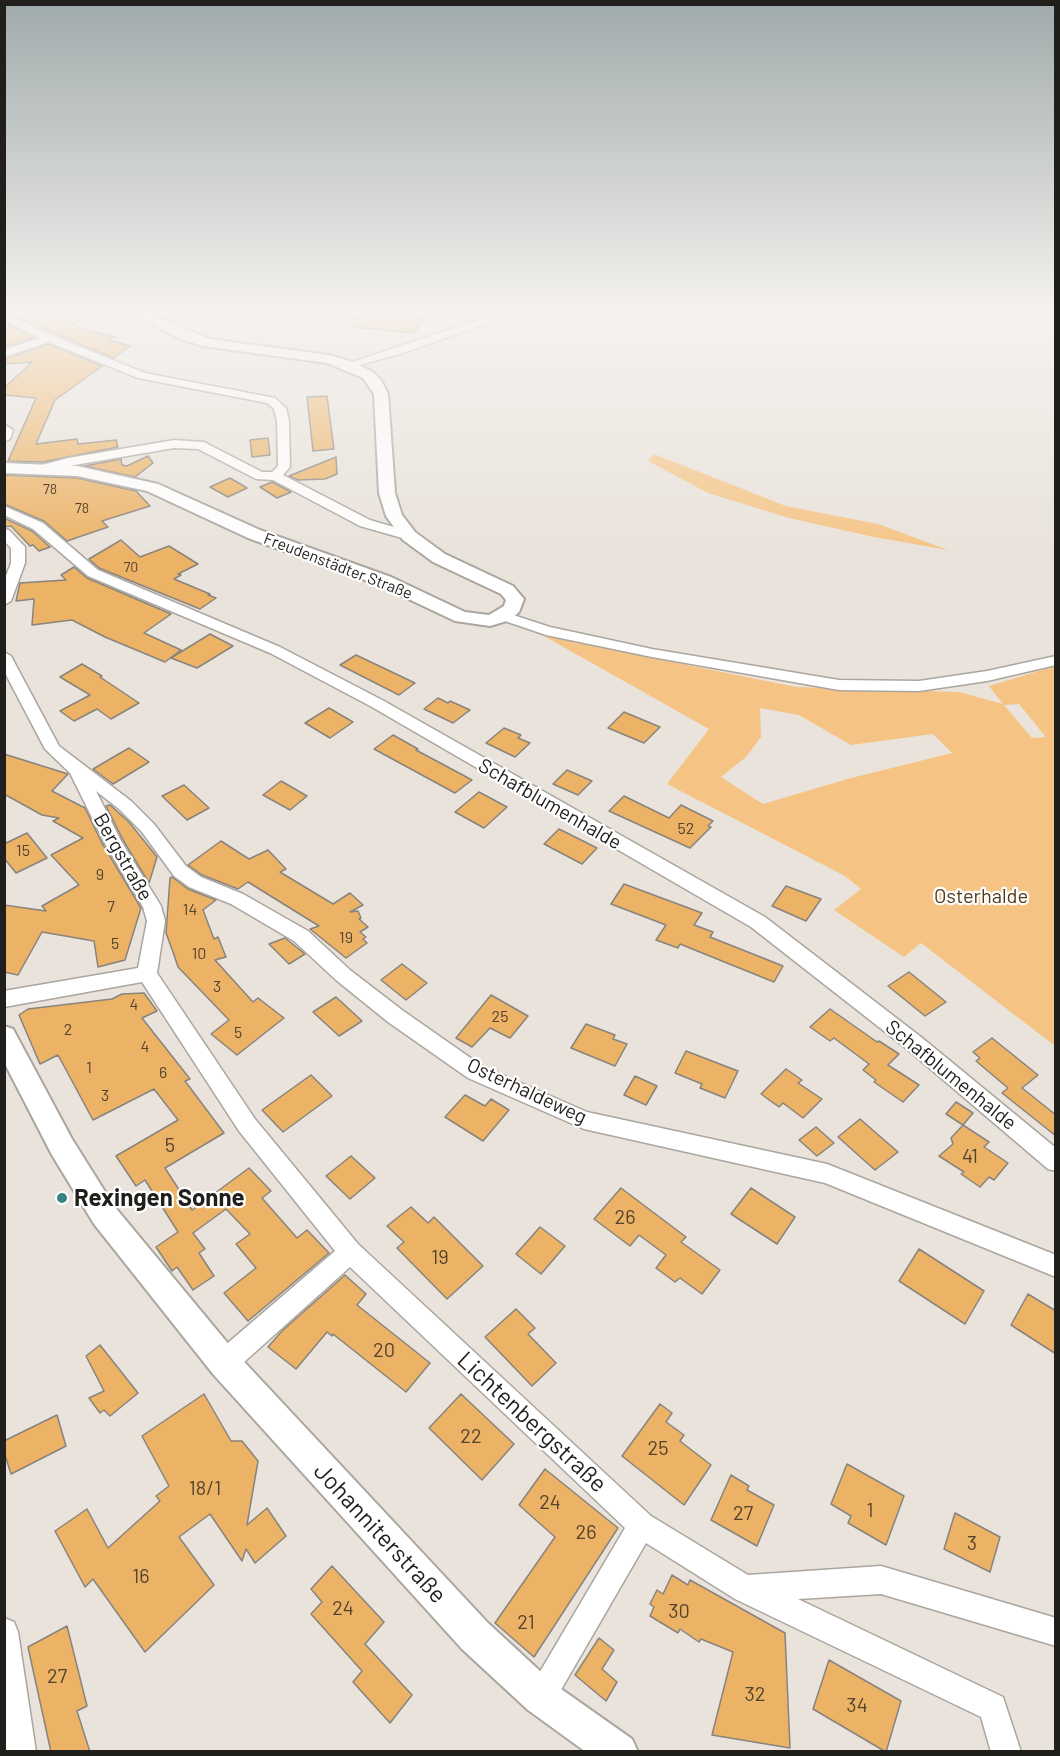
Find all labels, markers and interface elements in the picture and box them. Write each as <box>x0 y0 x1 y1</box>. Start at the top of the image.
house number: 78 <box>43 481 57 497</box>
house number: 78 <box>75 500 89 516</box>
street label: Freudenstädter Straße <box>261 529 415 603</box>
house number: 70 <box>124 559 138 575</box>
street label: Schafblumenhalde <box>474 753 626 855</box>
street label: Bergstraße <box>88 809 158 905</box>
house number: 52 <box>678 819 694 839</box>
house number: 15 <box>16 841 30 861</box>
house number: 9 <box>96 865 104 885</box>
park label: Osterhalde <box>934 884 1028 908</box>
house number: 7 <box>107 897 115 917</box>
house number: 14 <box>183 900 197 920</box>
house number: 19 <box>339 928 353 948</box>
house number: 5 <box>111 934 119 954</box>
house number: 10 <box>192 944 206 964</box>
house number: 3 <box>213 977 221 997</box>
house number: 4 <box>130 995 138 1015</box>
house number: 25 <box>492 1007 508 1027</box>
street label: Schafblumenhalde <box>881 1015 1021 1135</box>
house number: 2 <box>64 1020 72 1040</box>
house number: 5 <box>234 1023 242 1043</box>
house number: 4 <box>141 1037 149 1057</box>
street label: Osterhaldeweg <box>463 1053 591 1129</box>
house number: 1 <box>86 1058 92 1078</box>
house number: 6 <box>159 1063 167 1083</box>
house number: 3 <box>101 1086 109 1106</box>
house number: 5 <box>165 1133 175 1157</box>
house number: 41 <box>962 1144 978 1168</box>
place label: Rexingen Sonne <box>74 1184 245 1212</box>
marker: Rexingen Sonne <box>55 1191 69 1205</box>
house number: 26 <box>614 1205 636 1229</box>
house number: 19 <box>431 1245 449 1269</box>
house number: 20 <box>373 1338 395 1362</box>
street label: Lichtenbergstraße <box>451 1345 613 1499</box>
house number: 22 <box>460 1424 482 1448</box>
house number: 25 <box>648 1436 668 1460</box>
street label: Johanniterstraße <box>308 1457 452 1609</box>
house number: 18/1 <box>189 1476 221 1500</box>
house number: 24 <box>539 1490 561 1514</box>
house number: 1 <box>867 1498 873 1522</box>
house number: 27 <box>733 1501 753 1525</box>
house number: 26 <box>575 1520 597 1544</box>
house number: 3 <box>967 1531 977 1555</box>
house number: 16 <box>132 1564 150 1588</box>
house number: 24 <box>332 1596 354 1620</box>
house number: 30 <box>668 1599 690 1623</box>
house number: 21 <box>517 1610 535 1634</box>
house number: 27 <box>47 1664 67 1688</box>
house number: 32 <box>744 1682 766 1706</box>
house number: 34 <box>846 1693 868 1717</box>

